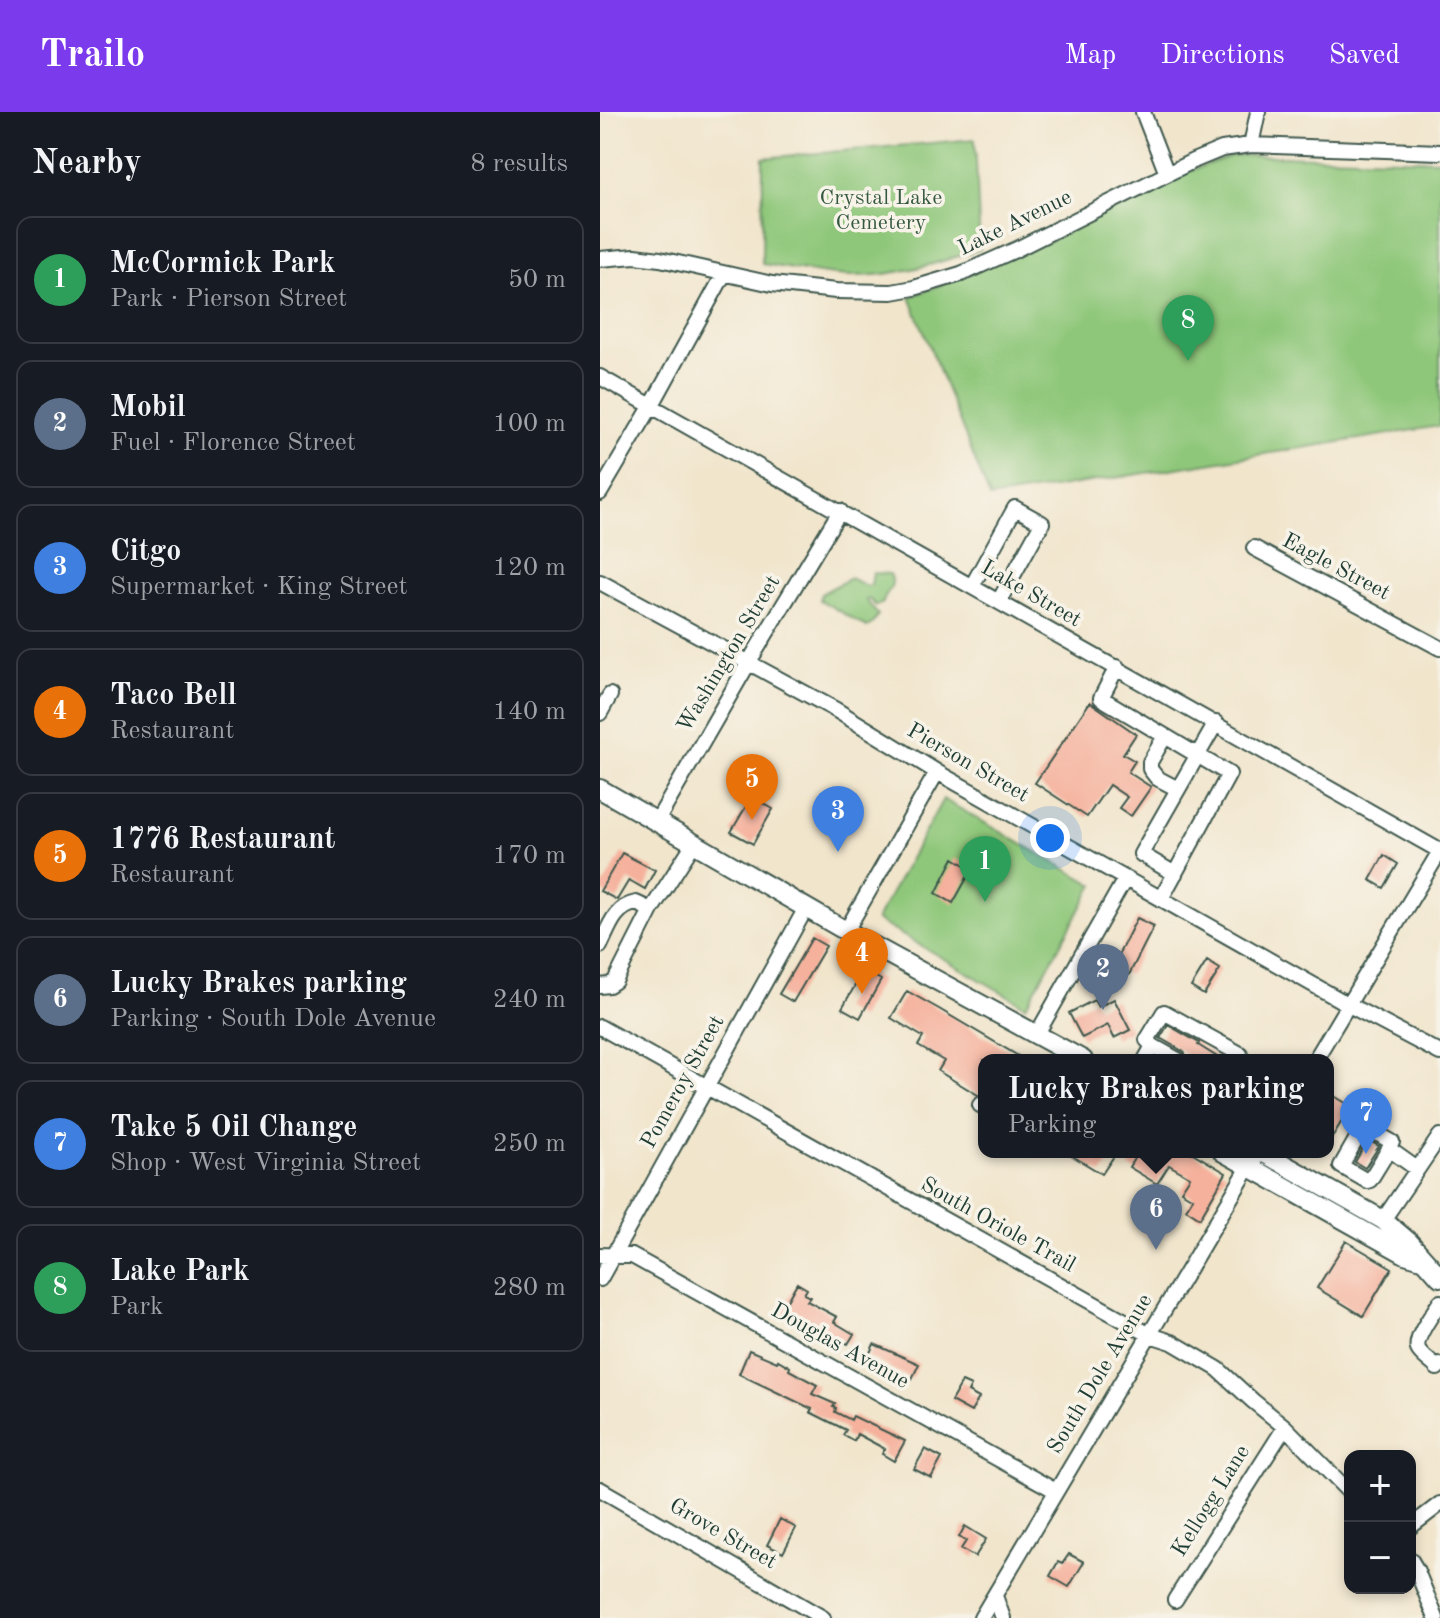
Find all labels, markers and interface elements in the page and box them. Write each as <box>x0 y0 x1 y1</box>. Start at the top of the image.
text: Trailo <box>40 37 145 75</box>
text: Map <box>1064 42 1116 70</box>
text: Directions <box>1160 42 1285 70</box>
text: Saved <box>1329 42 1400 70</box>
text: Nearby <box>32 147 142 181</box>
text: 8 results <box>470 151 568 177</box>
street label: Lake Avenue <box>955 186 1075 260</box>
park label: Crystal Lake Cemetery <box>820 187 942 234</box>
text: McCormick Park <box>110 249 336 279</box>
text: 1 <box>52 267 68 293</box>
text: 50 m <box>508 267 566 293</box>
text: Park · Pierson Street <box>110 286 347 312</box>
pin: 8 <box>1162 295 1214 361</box>
text: Mobil <box>110 393 186 423</box>
text: 2 <box>52 411 68 437</box>
text: 100 m <box>493 411 566 437</box>
text: Fuel · Florence Street <box>110 430 356 456</box>
street label: Eagle Street <box>1279 529 1393 605</box>
text: Citgo <box>110 537 181 567</box>
text: 3 <box>52 555 68 581</box>
text: 120 m <box>493 555 566 581</box>
street label: Lake Street <box>977 557 1085 631</box>
street label: Washington Street <box>674 572 784 736</box>
text: Supermarket · King Street <box>110 574 408 600</box>
text: Taco Bell <box>110 681 237 711</box>
text: 4 <box>52 699 68 725</box>
text: 140 m <box>493 699 566 725</box>
text: Restaurant <box>110 718 234 744</box>
street label: Pierson Street <box>903 719 1033 807</box>
pin: 5 <box>726 754 778 820</box>
pin: 3 <box>812 786 864 852</box>
your location <box>1030 818 1070 858</box>
text: 1776 Restaurant <box>110 825 335 855</box>
pin: 1 <box>959 836 1011 902</box>
text: 5 <box>52 843 68 869</box>
text: 170 m <box>493 843 566 869</box>
text: Restaurant <box>110 862 234 888</box>
pin: 4 <box>836 928 888 994</box>
pin: 2 <box>1077 944 1129 1010</box>
text: Lucky Brakes parking <box>110 969 407 999</box>
text: 6 <box>52 987 68 1013</box>
text: 240 m <box>493 987 566 1013</box>
text: Parking · South Dole Avenue <box>110 1006 436 1032</box>
street label: Pomeroy Street <box>637 1012 729 1152</box>
popup <box>978 1054 1334 1158</box>
text: Lucky Brakes parking <box>1008 1075 1304 1105</box>
pin: 7 <box>1340 1088 1392 1154</box>
text: Parking <box>1008 1112 1096 1138</box>
text: Take 5 Oil Change <box>110 1113 358 1143</box>
text: 7 <box>52 1131 68 1157</box>
text: 250 m <box>493 1131 566 1157</box>
text: Shop · West Virginia Street <box>110 1150 421 1176</box>
street label: South Oriole Trail <box>917 1173 1079 1277</box>
pin: 6 <box>1130 1184 1182 1250</box>
text: Lake Park <box>110 1257 250 1287</box>
text: 8 <box>52 1275 68 1301</box>
text: 280 m <box>493 1275 566 1301</box>
street label: South Dole Avenue <box>1044 1290 1156 1458</box>
text: Park <box>110 1294 164 1320</box>
street label: Douglas Avenue <box>767 1299 913 1393</box>
street label: Kellogg Lane <box>1168 1441 1254 1561</box>
map controls <box>1344 1450 1416 1594</box>
button: + <box>1344 1450 1416 1522</box>
street label: Grove Street <box>666 1494 780 1574</box>
button: − <box>1344 1522 1416 1594</box>

